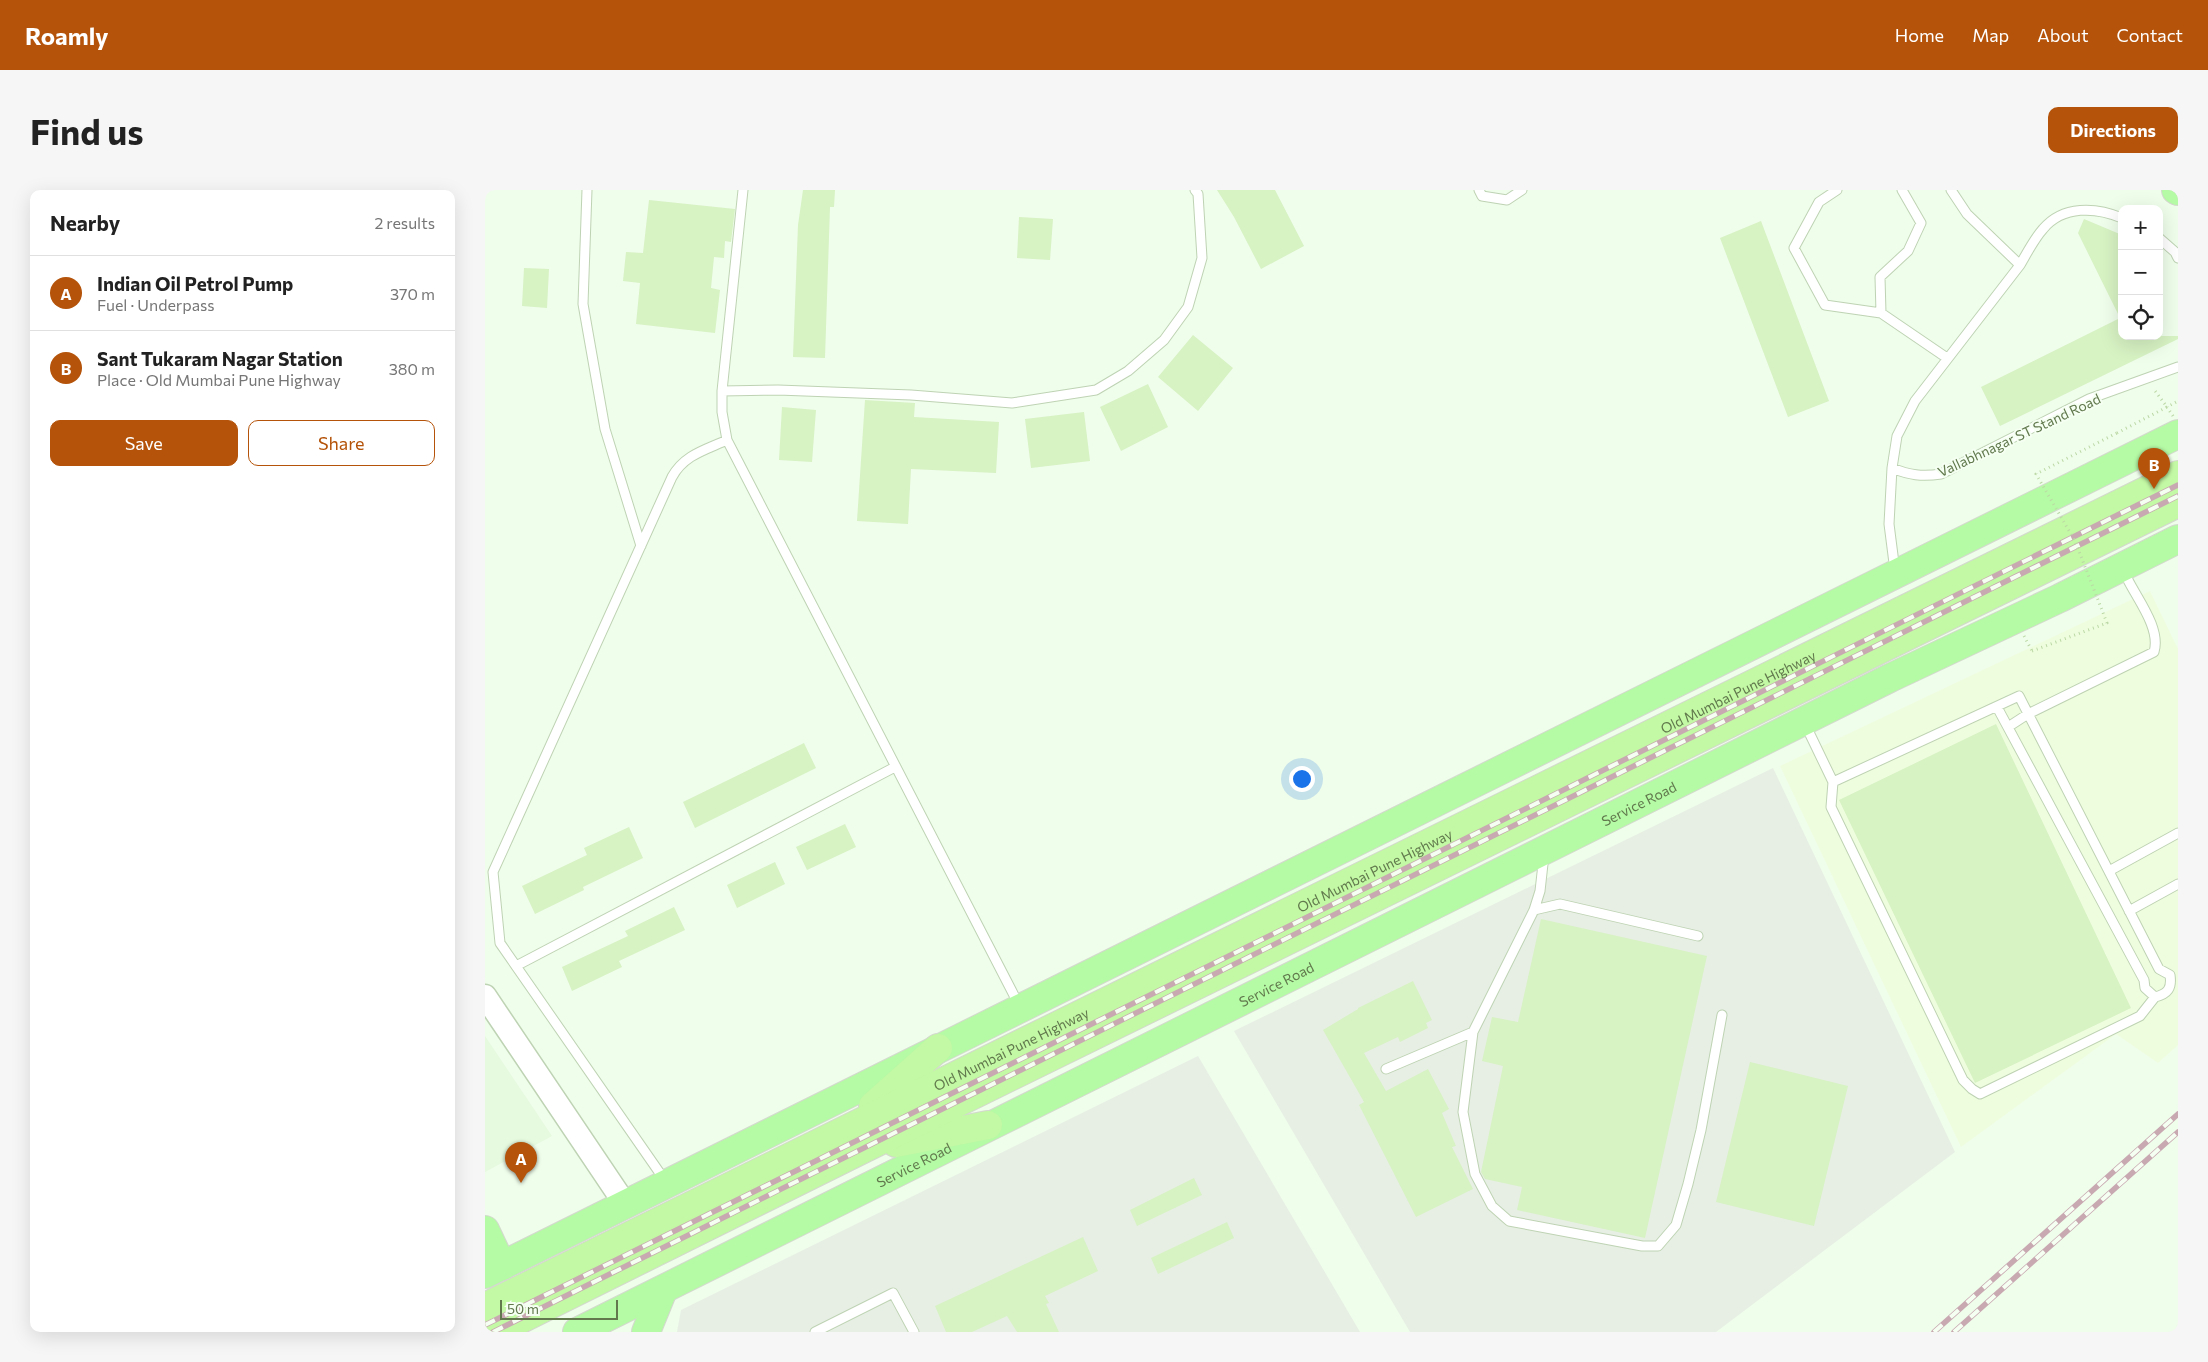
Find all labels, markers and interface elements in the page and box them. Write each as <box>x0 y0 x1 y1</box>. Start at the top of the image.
text: Roamly <box>25 21 108 50</box>
text: Home <box>1895 24 1944 46</box>
text: Map <box>1972 24 2009 46</box>
text: About <box>2037 24 2089 46</box>
text: Contact <box>2117 24 2183 46</box>
button: Directions <box>2048 107 2178 153</box>
text: Find us <box>30 109 144 152</box>
map controls <box>2118 205 2163 340</box>
button: + <box>2118 205 2163 250</box>
text: Nearby <box>50 210 120 235</box>
text: 2 results <box>374 213 435 232</box>
button: − <box>2118 250 2163 295</box>
text: Indian Oil Petrol Pump <box>97 272 293 295</box>
text: A <box>60 284 72 303</box>
text: 370 m <box>390 284 435 303</box>
text: Fuel · Underpass <box>97 295 215 314</box>
button: locate <box>2118 295 2163 340</box>
text: Sant Tukaram Nagar Station <box>97 347 343 370</box>
text: B <box>61 359 71 378</box>
text: 380 m <box>389 359 435 378</box>
text: Place · Old Mumbai Pune Highway <box>97 370 341 389</box>
street label: Vallabhnagar ST Stand Road <box>1935 390 2103 480</box>
button: Save <box>50 420 238 466</box>
button: Share <box>248 420 435 466</box>
pin: B <box>2138 448 2170 489</box>
street label: Old Mumbai Pune Highway <box>1657 646 1818 737</box>
your location <box>1289 766 1315 792</box>
street label: Service Road <box>1598 777 1679 829</box>
street label: Old Mumbai Pune Highway <box>1294 825 1455 915</box>
street label: Service Road <box>1236 958 1316 1010</box>
street label: Old Mumbai Pune Highway <box>930 1003 1091 1094</box>
street label: Service Road <box>873 1139 954 1190</box>
pin: A <box>505 1142 537 1183</box>
scale bar <box>500 1297 617 1320</box>
text: 50 m <box>507 1300 539 1317</box>

